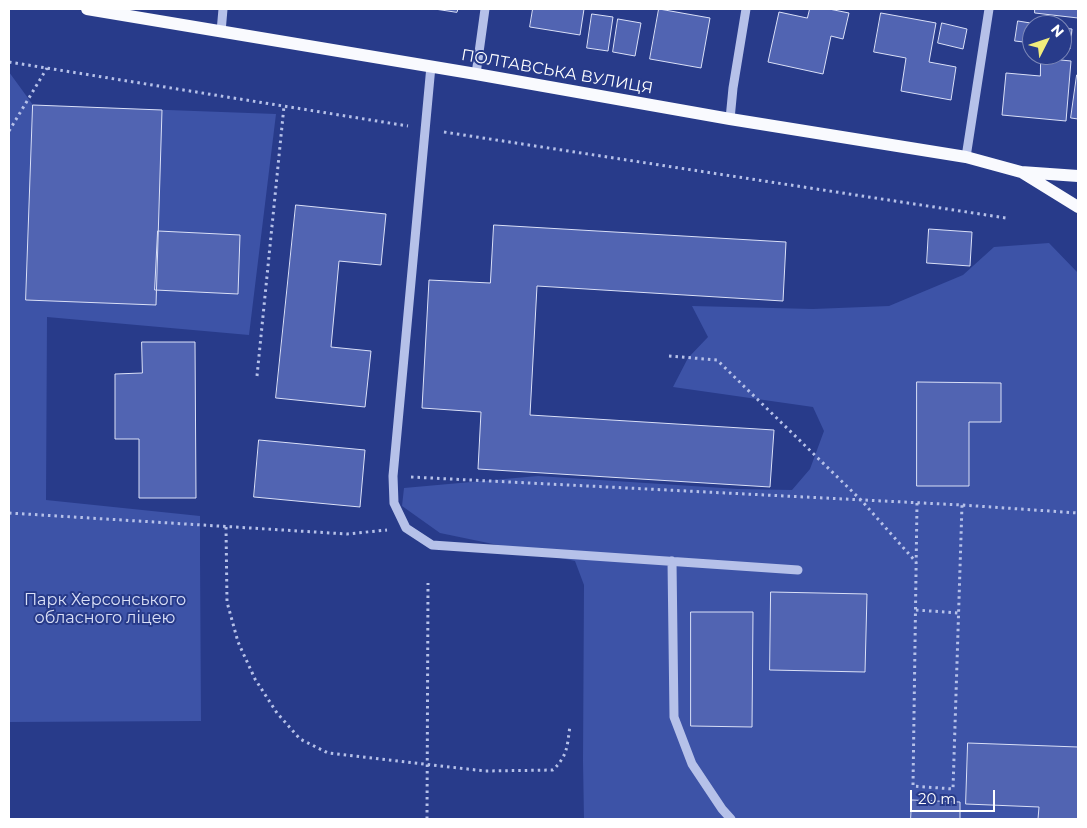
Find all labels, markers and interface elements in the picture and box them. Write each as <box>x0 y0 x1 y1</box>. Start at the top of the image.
north arrow <box>1022 15 1072 65</box>
text: N <box>1047 21 1068 41</box>
street label: ПОЛТАВСЬКА ВУЛИЦЯ <box>460 46 654 98</box>
park label: Парк Херсонського обласного ліцею <box>24 590 186 628</box>
scale bar <box>912 780 997 812</box>
text: 20 m <box>918 789 956 808</box>

